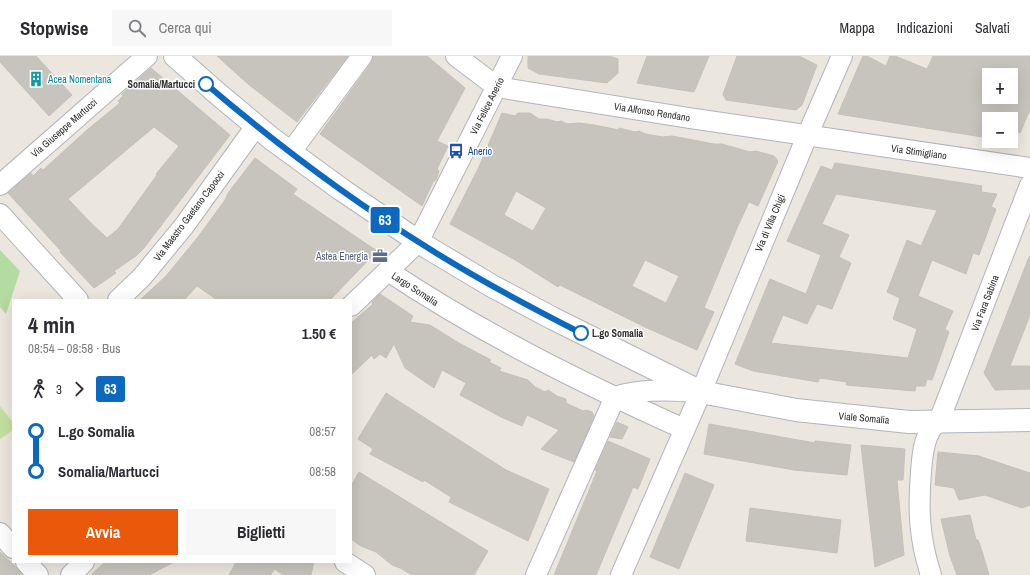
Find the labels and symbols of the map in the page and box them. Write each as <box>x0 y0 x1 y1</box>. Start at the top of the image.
building icon: Acea Nomentana <box>27 70 45 88</box>
place label: Acea Nomentana <box>47 73 112 86</box>
street label: Via Felice Anerio <box>467 75 507 137</box>
marker: Somalia/Martucci <box>198 76 214 92</box>
place label: Somalia/Martucci <box>128 78 195 91</box>
street label: Via Giuseppe Martucci <box>28 96 100 160</box>
street label: Via Alfonso Rendano <box>613 100 691 125</box>
bus stop icon: Anerio <box>447 142 465 160</box>
street label: Via Stimigliano <box>890 142 948 162</box>
place label: Anerio <box>467 145 493 158</box>
street label: Via Maestro Gaetano Capocci <box>151 168 227 264</box>
street label: Via di Villa Chigi <box>752 192 788 254</box>
line badge: 63 <box>367 207 403 233</box>
office icon: Astea Energia <box>371 247 389 265</box>
place label: Astea Energia <box>315 250 368 263</box>
street label: Largo Somalia <box>389 269 441 309</box>
street label: Via Fara Sabina <box>968 273 1002 333</box>
marker: L.go Somalia <box>573 325 589 341</box>
place label: L.go Somalia <box>592 327 643 340</box>
street label: Viale Somalia <box>838 409 890 427</box>

